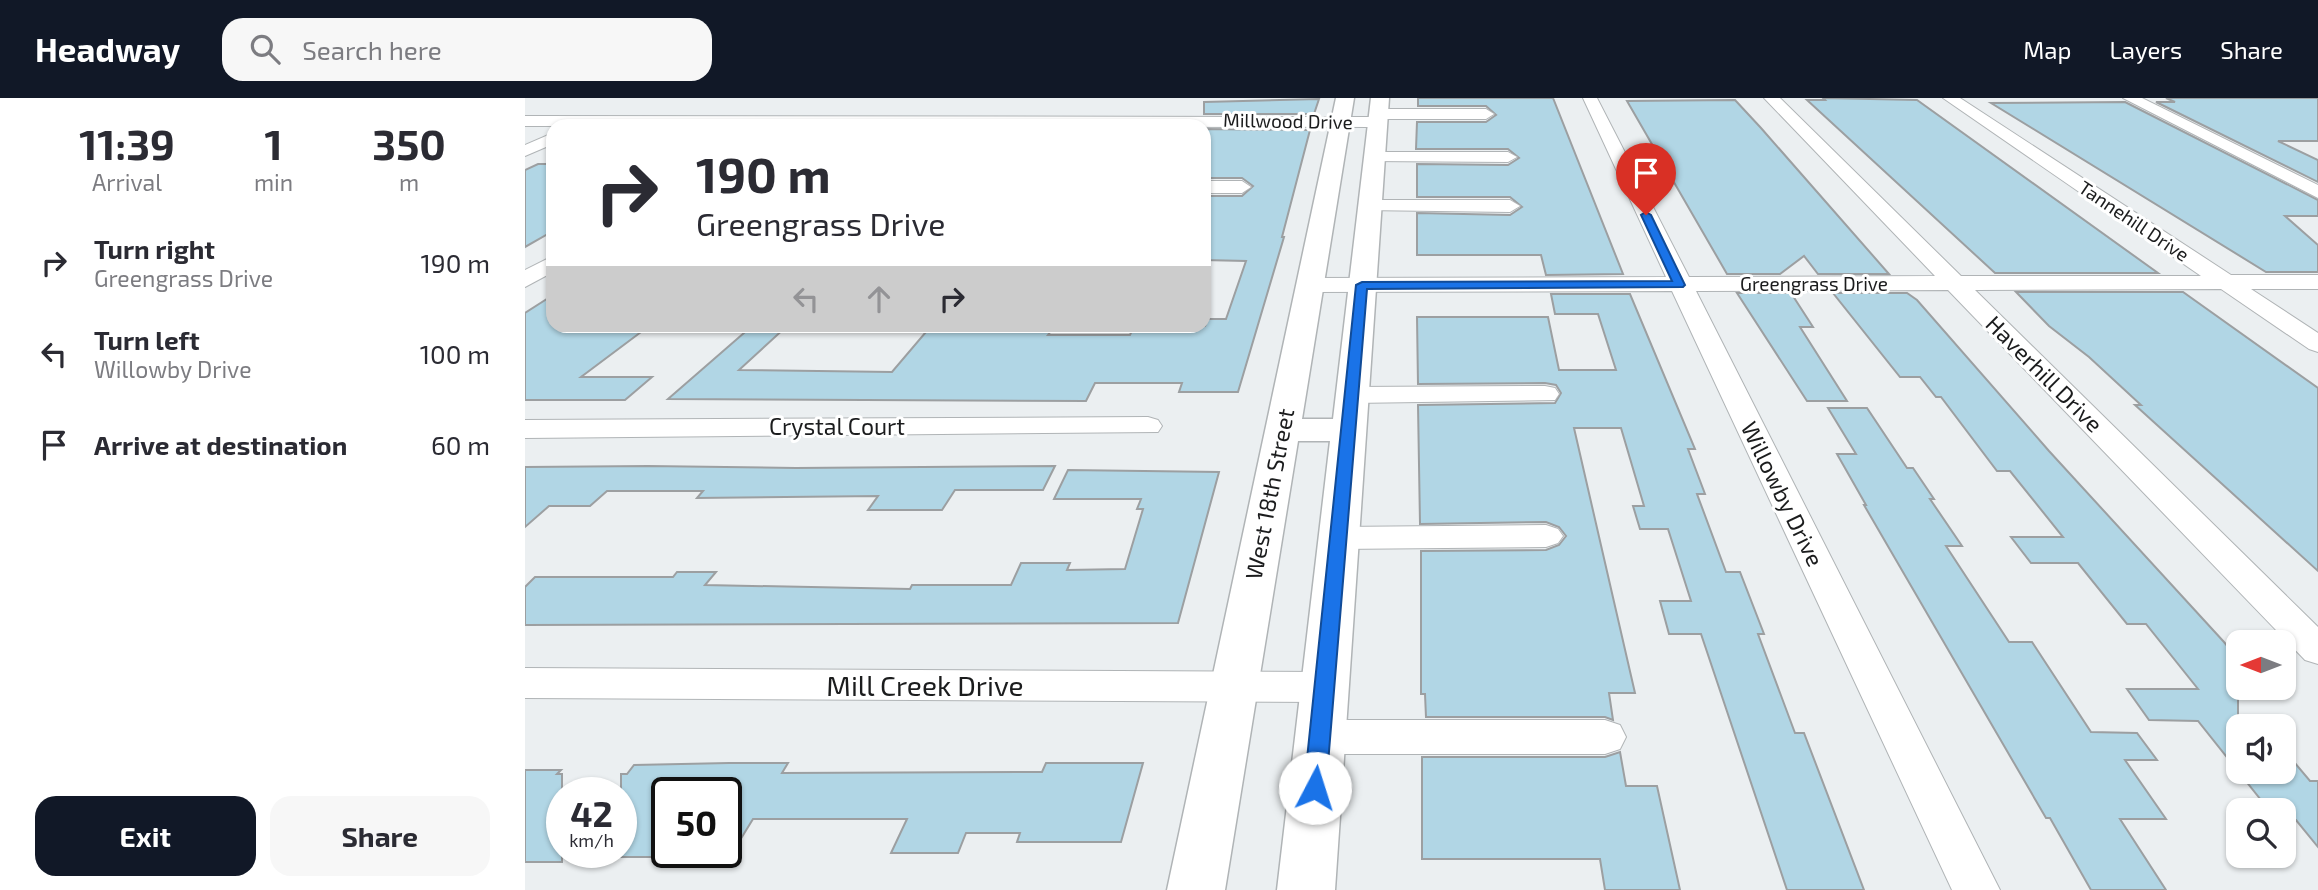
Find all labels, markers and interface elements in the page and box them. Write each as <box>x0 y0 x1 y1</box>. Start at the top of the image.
search box <box>222 18 712 81</box>
text: Headway <box>35 29 180 69</box>
icon: search <box>246 30 284 68</box>
text: Search here <box>302 34 442 65</box>
text: Map <box>2023 35 2071 64</box>
text: Layers <box>2109 35 2182 64</box>
text: Share <box>2220 35 2283 64</box>
street label: Millwood Drive <box>1223 108 1353 133</box>
text: 11:39 <box>79 118 175 168</box>
text: 1 <box>265 118 283 168</box>
text: 350 <box>372 118 446 168</box>
pin <box>1616 143 1676 215</box>
text: 190 m <box>696 144 831 203</box>
icon: right <box>581 147 672 238</box>
icon: arrive <box>1627 154 1665 192</box>
text: Arrival <box>92 168 162 196</box>
text: min <box>254 168 293 196</box>
text: m <box>399 168 419 196</box>
street label: Tannehill Drive <box>2075 175 2194 266</box>
text: Greengrass Drive <box>696 204 945 242</box>
text: Turn right <box>94 233 215 264</box>
icon: right <box>35 244 73 282</box>
text: 190 m <box>421 247 490 278</box>
text: Greengrass Drive <box>94 264 273 292</box>
street label: Greengrass Drive <box>1740 272 1888 295</box>
icon: left <box>787 280 825 318</box>
icon: ahead <box>860 280 898 318</box>
icon: right <box>933 280 971 318</box>
street label: Haverhill Drive <box>1981 309 2109 437</box>
text: Turn left <box>94 324 200 355</box>
icon: left <box>35 335 73 373</box>
text: 100 m <box>420 338 490 369</box>
text: Willowby Drive <box>94 355 252 383</box>
street label: West 18th Street <box>1239 406 1299 582</box>
street label: Crystal Court <box>769 412 905 440</box>
street label: Willowby Drive <box>1736 417 1830 570</box>
icon: arrive <box>35 426 73 464</box>
text: Arrive at destination <box>94 429 347 460</box>
text: 60 m <box>431 429 490 460</box>
north arrow <box>2226 630 2296 700</box>
map controls <box>2226 630 2296 868</box>
street label: Mill Creek Drive <box>826 668 1024 702</box>
button: sound <box>2226 714 2296 784</box>
position arrow <box>1278 751 1352 825</box>
speed limit sign: 50 <box>651 777 742 868</box>
text: 42 <box>570 792 613 834</box>
button: Exit <box>35 796 256 876</box>
button: Share <box>270 796 490 876</box>
button: search <box>2226 798 2296 868</box>
text: km/h <box>569 829 614 851</box>

